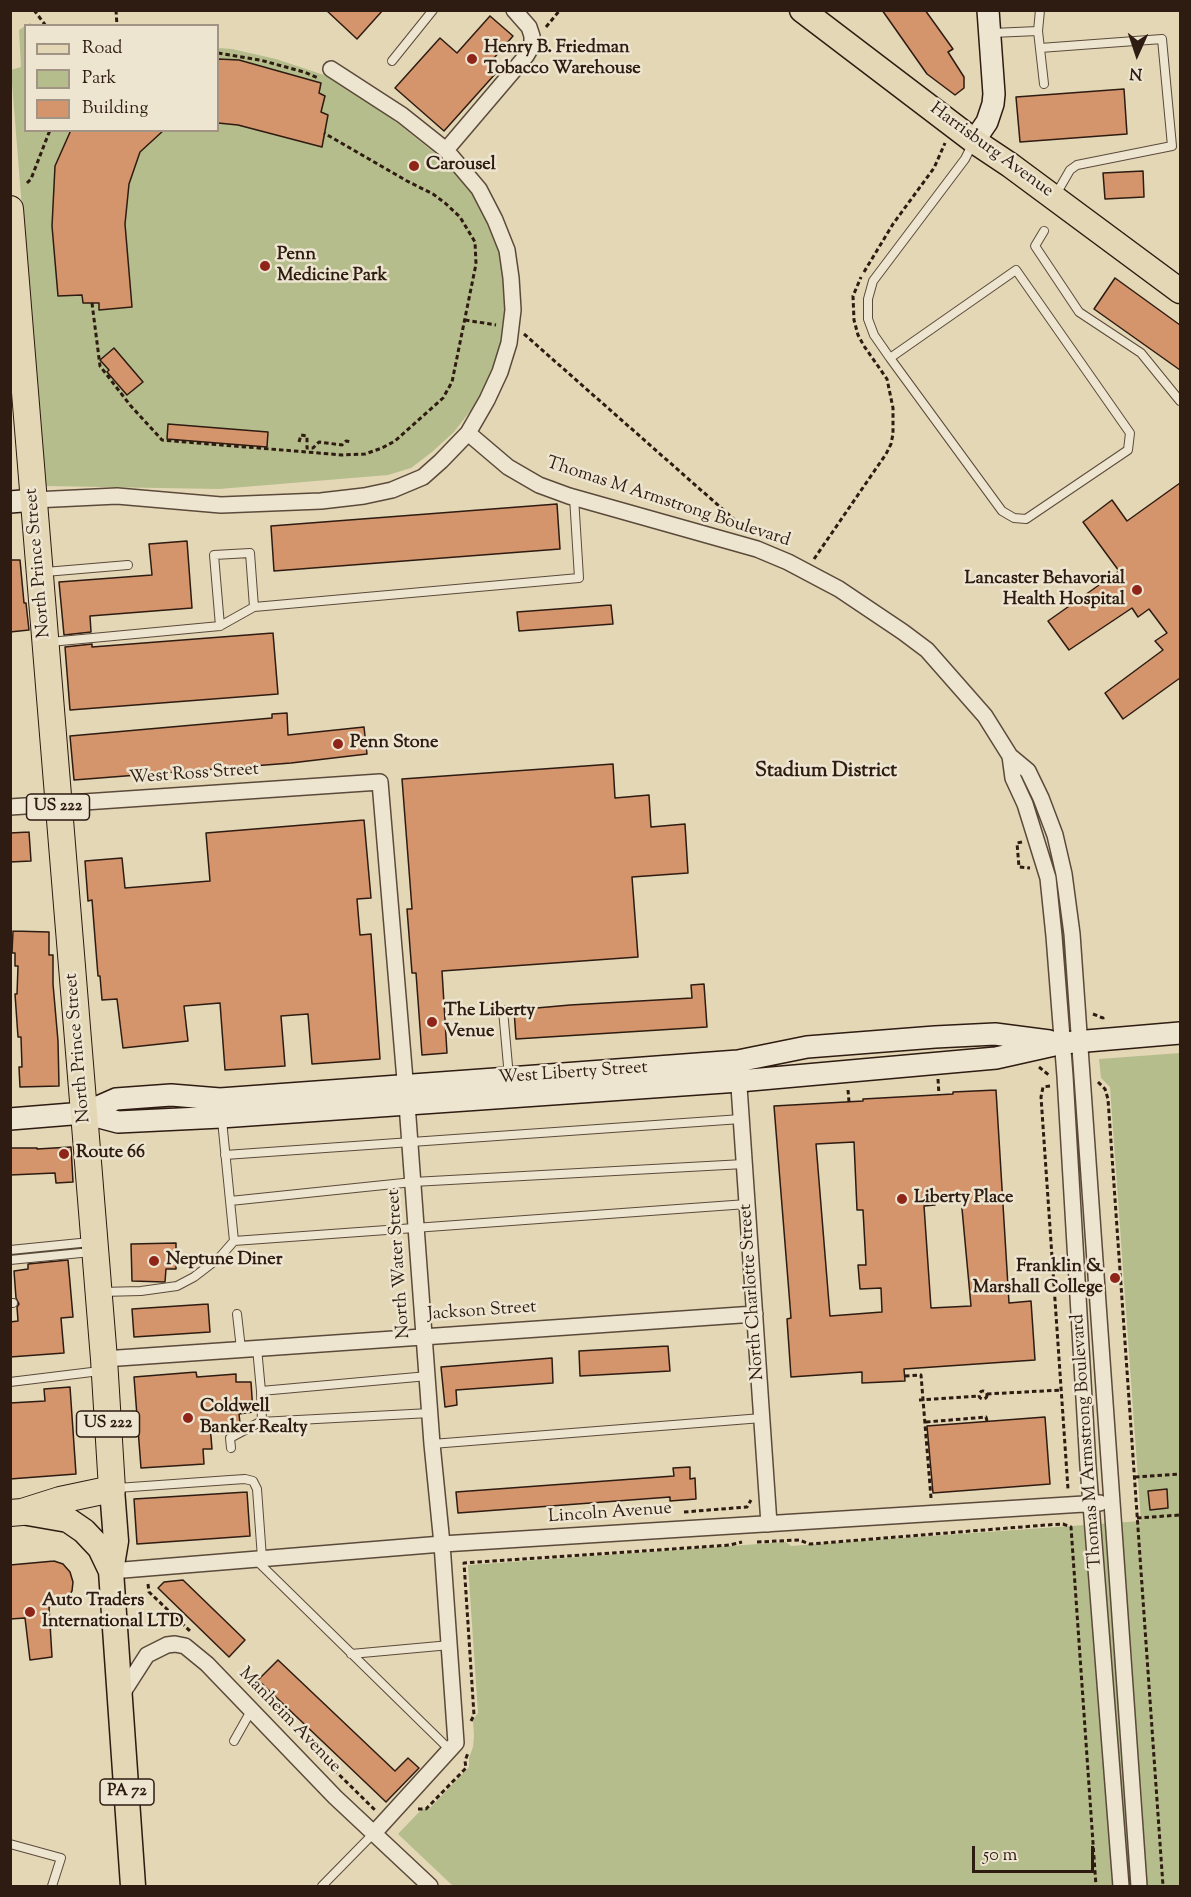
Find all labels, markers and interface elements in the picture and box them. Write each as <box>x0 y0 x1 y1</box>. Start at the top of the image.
legend <box>24 24 219 132</box>
north arrow <box>1107 24 1167 84</box>
text: Road <box>82 36 122 62</box>
place label: Henry B. Friedman Tobacco Warehouse <box>484 38 641 80</box>
marker: Henry B. Friedman Tobacco Warehouse <box>465 52 479 66</box>
text: N <box>1129 61 1143 84</box>
text: Park <box>82 66 116 92</box>
text: Building <box>82 96 148 122</box>
street label: Harrisburg Avenue <box>925 99 1057 203</box>
place label: Carousel <box>426 155 496 177</box>
marker: Carousel <box>407 159 421 173</box>
place label: Penn Medicine Park <box>277 245 387 288</box>
marker: Penn Medicine Park <box>258 259 272 273</box>
street label: Thomas M Armstrong Boulevard <box>543 453 793 553</box>
street label: North Prince Street <box>22 487 56 639</box>
place label: Lancaster Behavorial Health Hospital <box>965 569 1125 612</box>
marker: Lancaster Behavorial Health Hospital <box>1130 583 1144 597</box>
place label: Penn Stone <box>350 733 438 755</box>
marker: Penn Stone <box>331 737 345 751</box>
street label: West Ross Street <box>128 760 260 790</box>
district label: Stadium District <box>755 761 897 785</box>
road number: US 222 <box>26 794 90 820</box>
street label: North Prince Street <box>62 972 96 1124</box>
place label: The Liberty Venue <box>444 1001 535 1044</box>
marker: The Liberty Venue <box>425 1015 439 1029</box>
street label: West Liberty Street <box>497 1058 649 1090</box>
place label: Route 66 <box>76 1143 145 1165</box>
marker: Route 66 <box>57 1147 71 1161</box>
street label: North Water Street <box>384 1188 416 1340</box>
place label: Liberty Place <box>914 1188 1013 1210</box>
marker: Liberty Place <box>895 1192 909 1206</box>
street label: North Charlotte Street <box>736 1203 770 1381</box>
place label: Neptune Diner <box>166 1250 282 1272</box>
marker: Neptune Diner <box>147 1254 161 1268</box>
place label: Franklin & Marshall College <box>973 1257 1103 1300</box>
marker: Franklin & Marshall College <box>1108 1271 1122 1285</box>
street label: Jackson Street <box>427 1297 537 1327</box>
street label: Thomas M Armstrong Boulevard <box>1068 1313 1108 1569</box>
place label: Coldwell Banker Realty <box>200 1397 308 1440</box>
road number: US 222 <box>76 1411 140 1437</box>
marker: Coldwell Banker Realty <box>181 1411 195 1425</box>
street label: Lincoln Avenue <box>547 1499 673 1529</box>
place label: Auto Traders International LTD <box>42 1591 183 1634</box>
marker: Auto Traders International LTD <box>23 1605 37 1619</box>
street label: Manheim Avenue <box>233 1664 345 1778</box>
road number: PA 72 <box>100 1779 154 1805</box>
scale bar <box>975 1834 1096 1872</box>
text: 50 m <box>983 1843 1017 1869</box>

